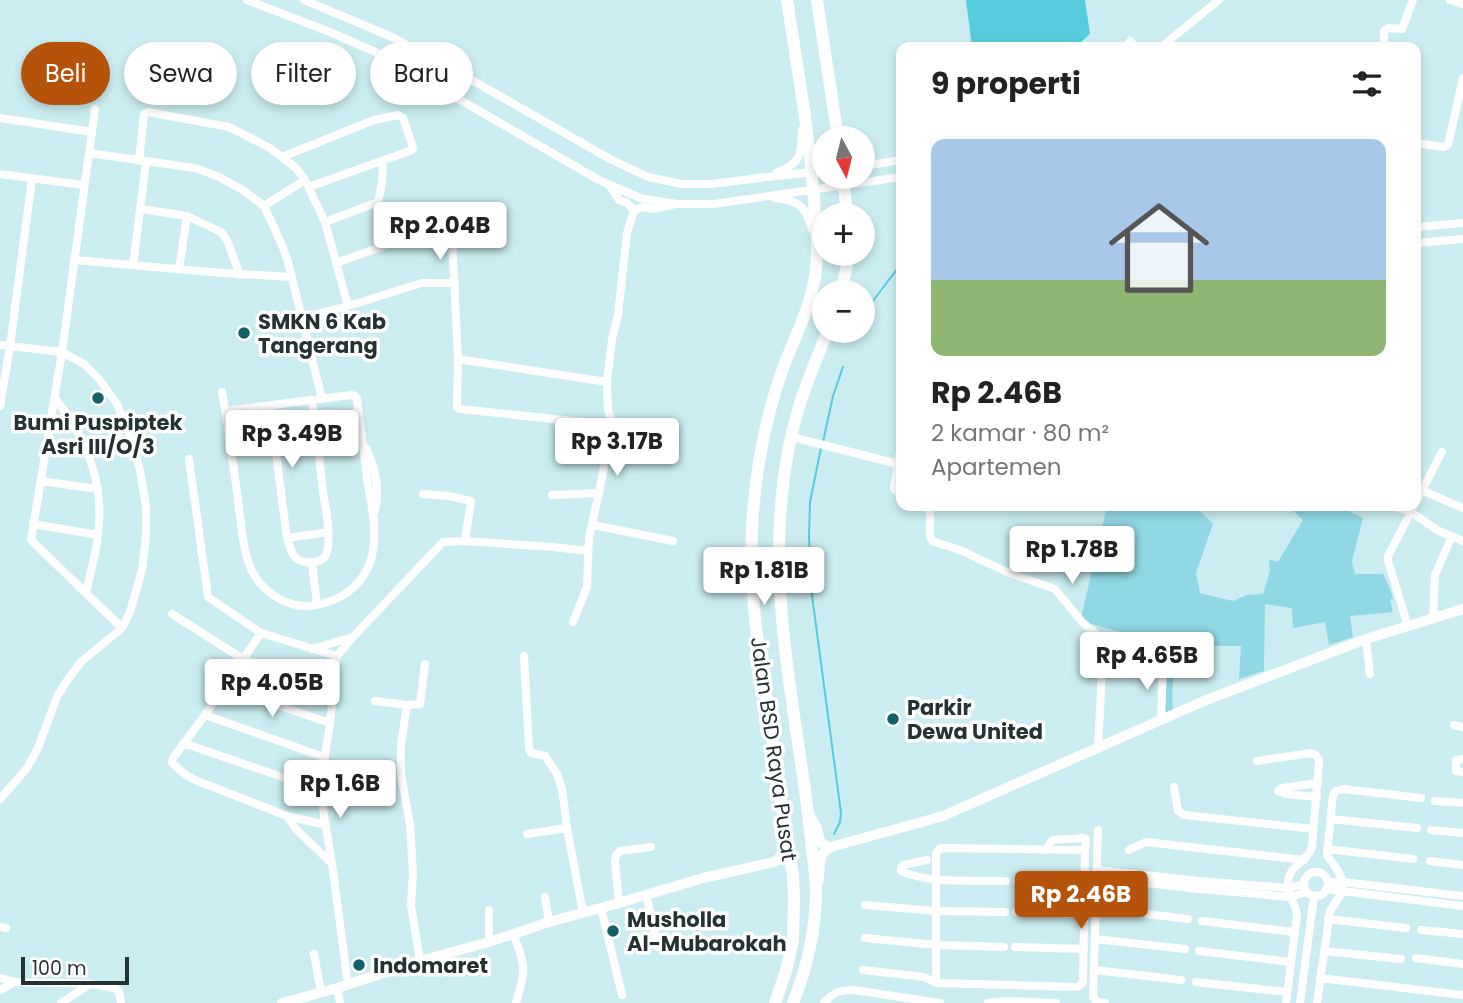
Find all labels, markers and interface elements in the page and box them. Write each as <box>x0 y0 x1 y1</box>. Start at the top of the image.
chip: Beli <box>21 42 110 105</box>
chip: Sewa <box>124 42 237 105</box>
chip: Filter <box>251 42 356 105</box>
chip: Baru <box>370 42 473 105</box>
text: 9 properti <box>931 62 1081 105</box>
icon: filters <box>1348 65 1386 103</box>
north arrow <box>812 126 875 189</box>
map controls <box>812 126 875 343</box>
icon: home <box>1096 185 1222 311</box>
pin: Rp 2.04B <box>368 202 512 262</box>
button: + <box>812 203 875 266</box>
text: Rp 2.04B <box>390 209 490 241</box>
button: − <box>812 280 875 343</box>
place label: SMKN 6 Kab Tangerang <box>258 307 386 360</box>
marker: SMKN 6 Kab Tangerang <box>236 325 252 341</box>
text: Rp 2.46B <box>931 371 1062 414</box>
marker: Bumi Puspiptek Asri III/O/3 <box>90 390 106 406</box>
place label: Bumi Puspiptek Asri III/O/3 <box>13 408 183 461</box>
pin: Rp 3.49B <box>220 410 364 470</box>
text: Rp 3.49B <box>242 417 342 449</box>
text: 2 kamar · 80 m² <box>931 417 1109 449</box>
pin: Rp 3.17B <box>545 419 689 478</box>
text: Rp 3.17B <box>571 425 663 457</box>
text: Apartemen <box>931 451 1061 483</box>
pin: Rp 1.78B <box>1000 526 1144 586</box>
text: Rp 1.78B <box>1026 533 1119 565</box>
pin: Rp 1.81B <box>692 548 836 607</box>
text: Rp 1.81B <box>719 554 809 586</box>
pin: Rp 4.65B <box>1075 632 1219 692</box>
street label: Jalan BSD Raya Pusat <box>744 635 804 863</box>
text: Rp 4.65B <box>1096 639 1198 671</box>
pin: Rp 4.05B <box>200 660 344 719</box>
text: Rp 4.05B <box>221 666 323 698</box>
place label: Parkir Dewa United <box>907 693 1043 746</box>
marker: Parkir Dewa United <box>885 711 901 727</box>
pin: Rp 1.6B <box>275 760 405 820</box>
text: Rp 1.6B <box>300 767 380 799</box>
pin: Rp 2.46B <box>1009 872 1153 931</box>
text: Rp 2.46B <box>1031 878 1131 910</box>
place label: Musholla Al-Mubarokah <box>627 905 787 958</box>
marker: Musholla Al-Mubarokah <box>605 923 621 939</box>
place label: Indomaret <box>373 951 488 980</box>
scale bar <box>21 954 130 986</box>
text: 100 m <box>32 955 87 982</box>
marker: Indomaret <box>351 957 367 973</box>

